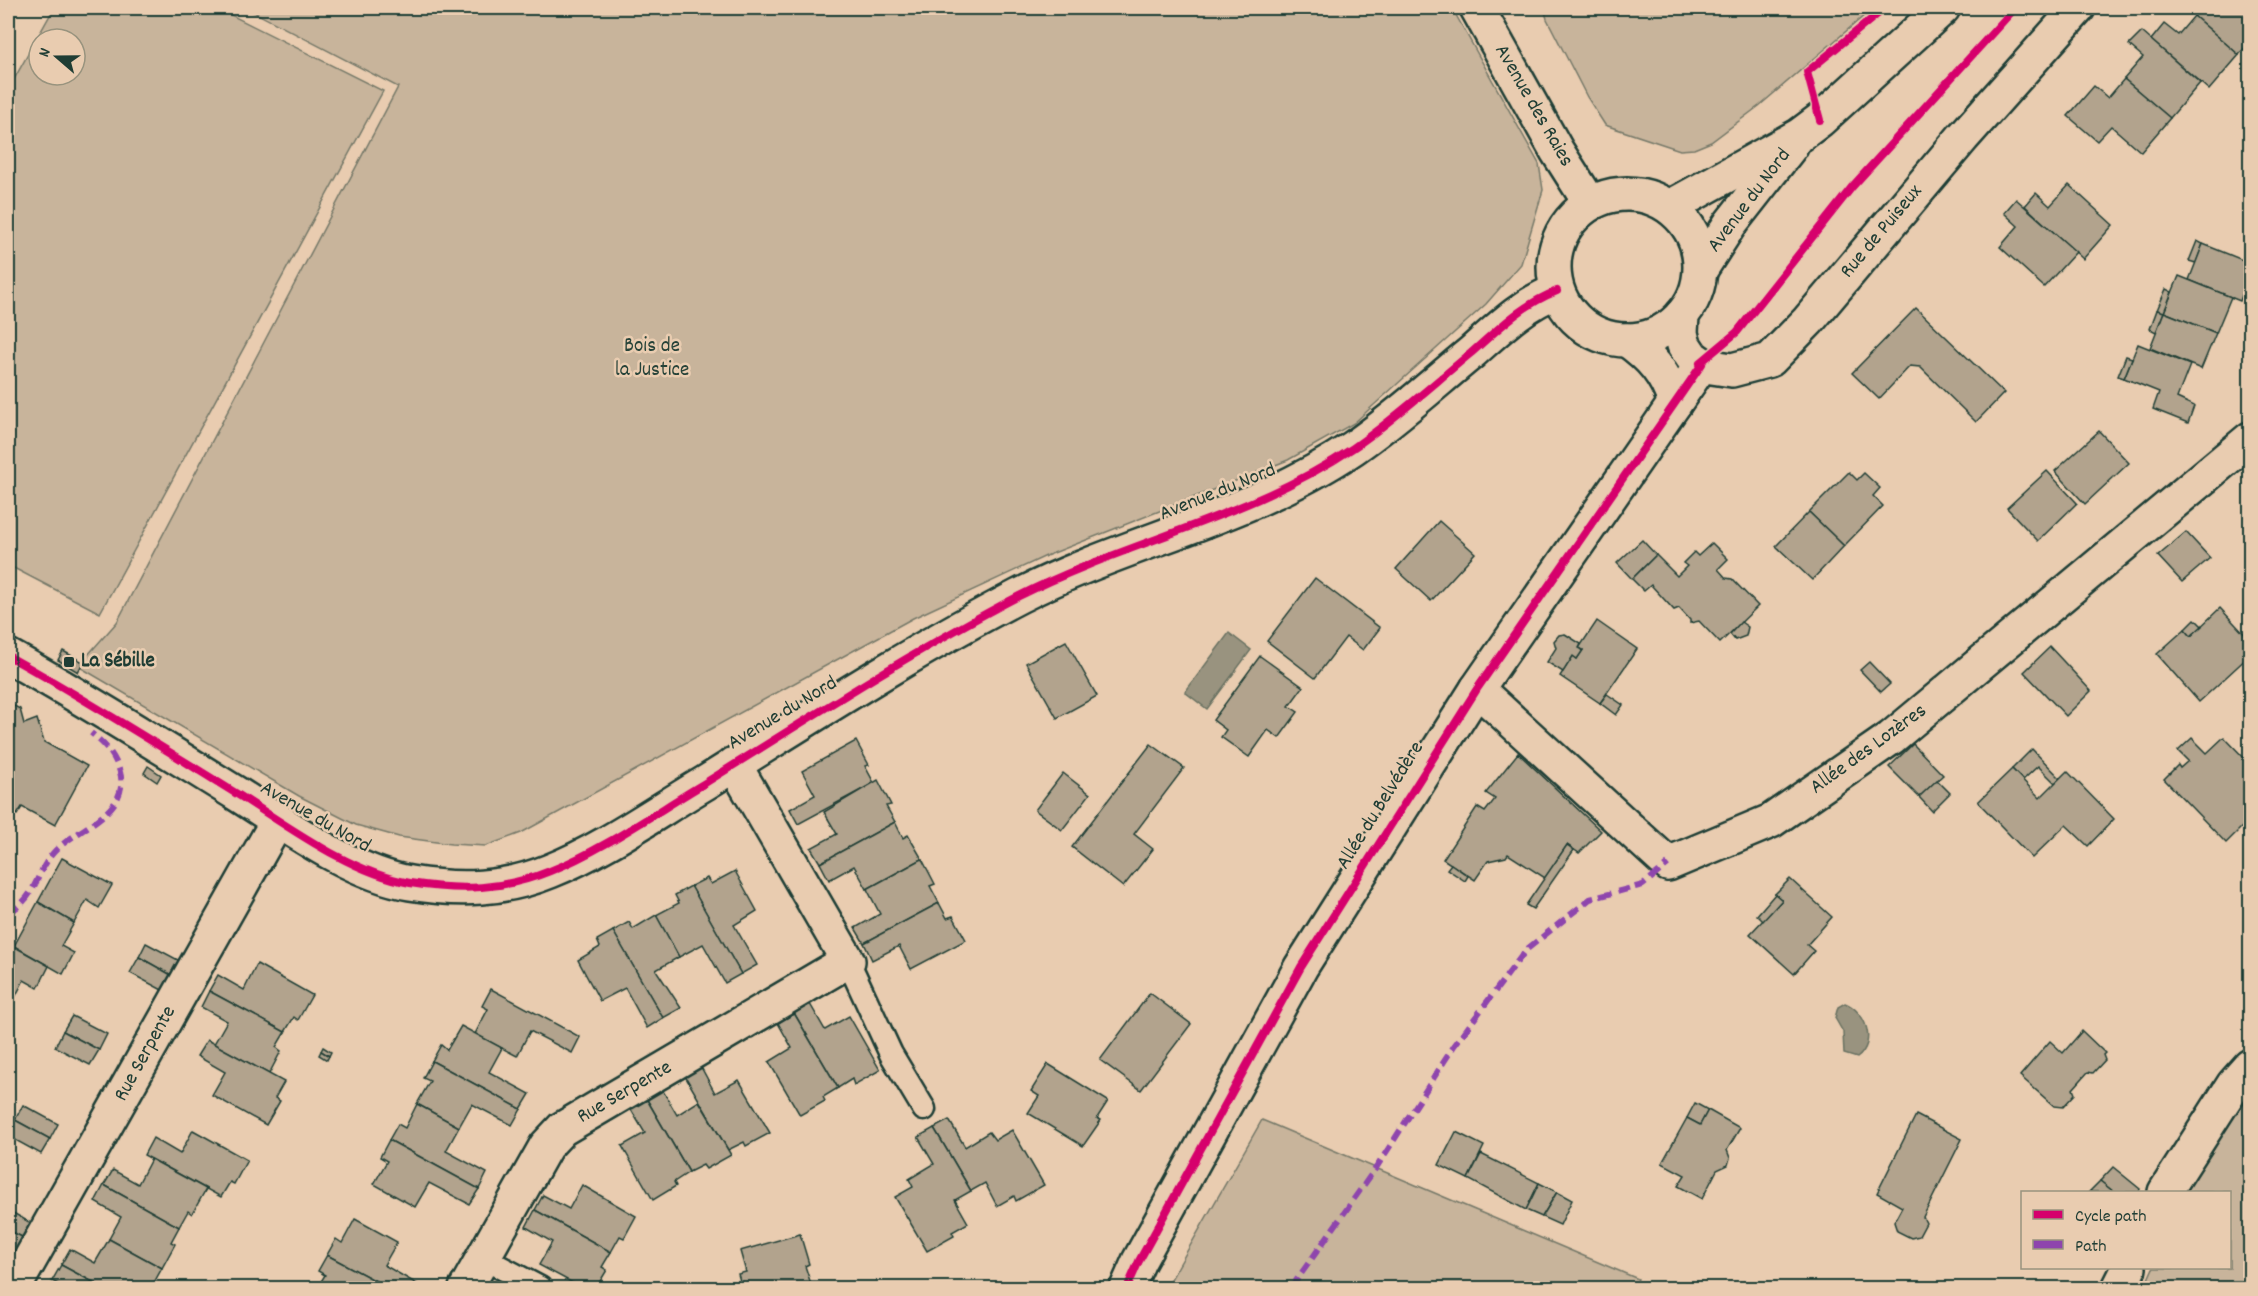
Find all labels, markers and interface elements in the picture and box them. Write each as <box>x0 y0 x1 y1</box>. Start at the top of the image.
north arrow <box>27 27 87 87</box>
street label: Avenue des Raies <box>1486 39 1580 173</box>
text: N <box>33 45 57 60</box>
street label: Avenue du Nord <box>1701 143 1799 259</box>
street label: Rue de Puiseux <box>1834 178 1930 286</box>
park label: Bois de la Justice <box>615 332 689 386</box>
street label: Avenue du Nord <box>1155 456 1281 530</box>
place label: La Sébille <box>81 647 155 677</box>
marker: La Sébille <box>62 655 76 669</box>
street label: Avenue du Nord <box>722 669 844 759</box>
street label: Allée des Lozères <box>1804 697 1934 803</box>
street label: Allée du Belvédère <box>1330 736 1432 876</box>
street label: Avenue du Nord <box>254 774 376 862</box>
street label: Rue Serpente <box>107 1001 185 1107</box>
street label: Rue Serpente <box>572 1054 678 1132</box>
legend <box>2021 1191 2231 1269</box>
text: Cycle path <box>2075 1205 2146 1230</box>
text: Path <box>2075 1235 2107 1260</box>

